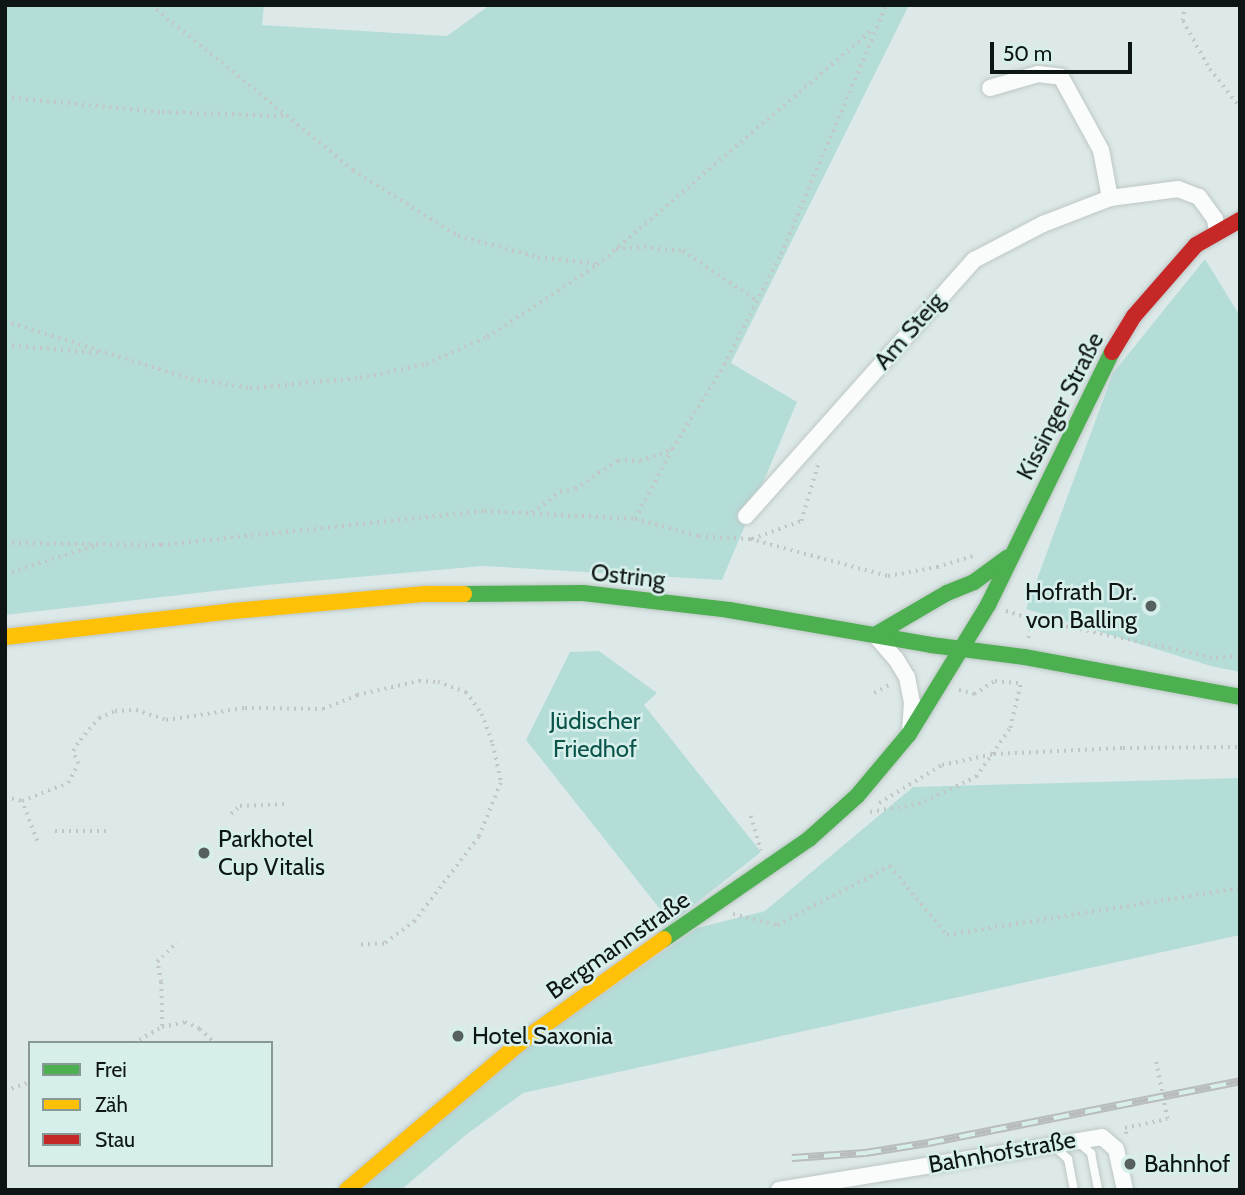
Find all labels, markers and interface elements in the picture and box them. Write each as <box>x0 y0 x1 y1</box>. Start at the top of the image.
scale bar <box>993 28 1135 72</box>
text: 50 m <box>1003 41 1052 66</box>
street label: Am Steig <box>868 287 950 375</box>
street label: Kissinger Straße <box>1010 327 1110 485</box>
street label: Ostring <box>589 558 667 594</box>
place label: Hofrath Dr. von Balling <box>1025 578 1137 634</box>
marker: Hofrath Dr. von Balling <box>1143 598 1159 614</box>
park label: Jüdischer Friedhof <box>550 707 640 763</box>
place label: Parkhotel Cup Vitalis <box>218 825 325 881</box>
marker: Parkhotel Cup Vitalis <box>196 845 212 861</box>
street label: Bergmannstraße <box>541 885 695 1005</box>
place label: Hotel Saxonia <box>472 1022 613 1050</box>
marker: Hotel Saxonia <box>450 1028 466 1044</box>
legend <box>28 1041 273 1167</box>
text: Frei <box>95 1057 127 1082</box>
text: Zäh <box>95 1092 128 1117</box>
street label: Bahnhofstraße <box>926 1125 1078 1179</box>
text: Stau <box>95 1127 135 1152</box>
place label: Bahnhof <box>1144 1150 1230 1178</box>
marker: Bahnhof <box>1122 1156 1138 1172</box>

